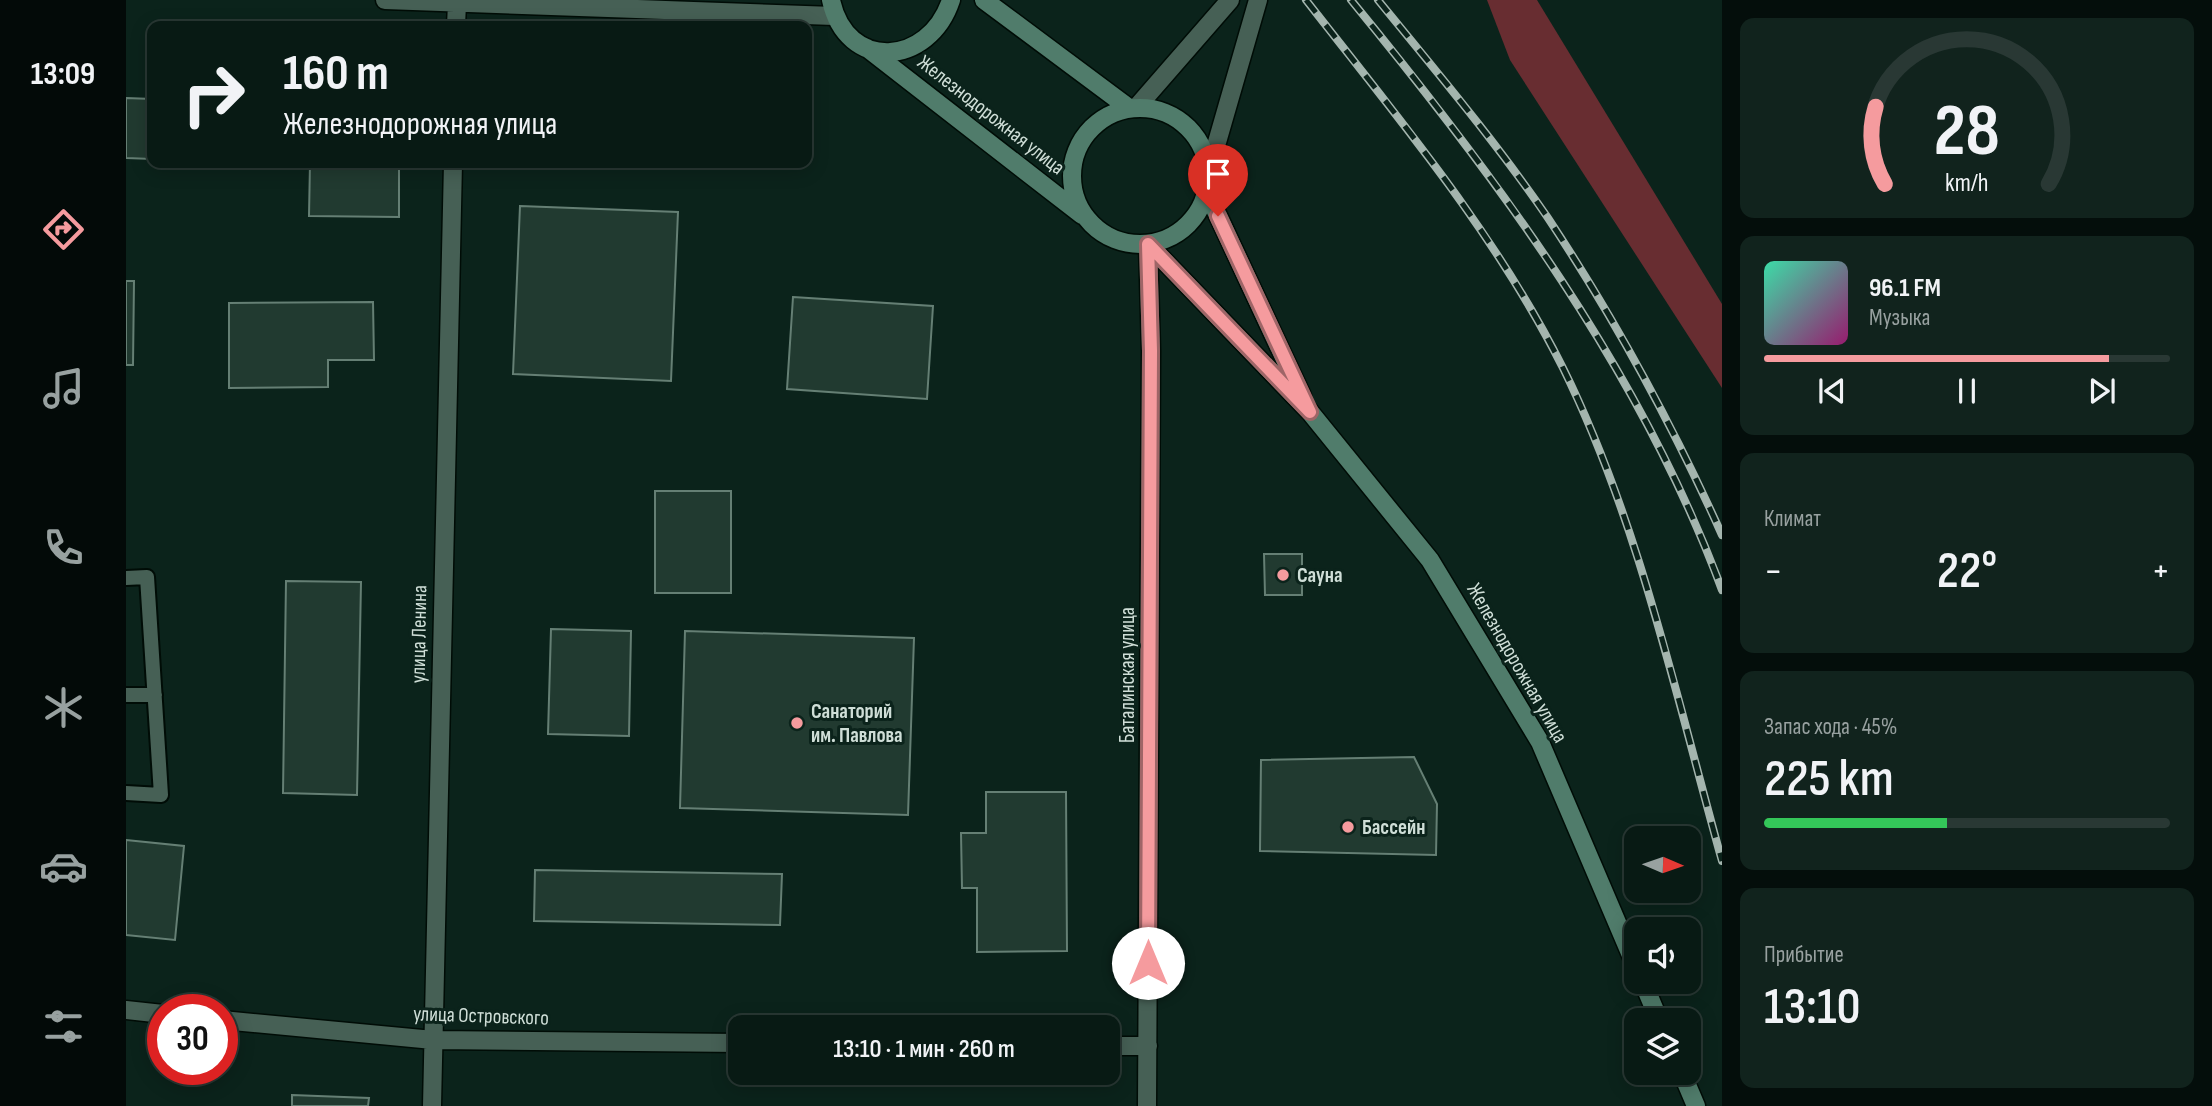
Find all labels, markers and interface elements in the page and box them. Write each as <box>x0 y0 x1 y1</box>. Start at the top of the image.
text: 160 m <box>283 45 389 104</box>
icon: right <box>168 49 259 140</box>
street label: Железнодорожная улица <box>912 50 1070 180</box>
text: 13:09 <box>31 55 95 94</box>
text: 28 <box>1934 88 2000 176</box>
text: Железнодорожная улица <box>283 105 557 144</box>
pin <box>1188 144 1248 216</box>
icon: arrive <box>1199 155 1237 193</box>
text: km/h <box>1945 168 1989 199</box>
icon: directions <box>39 205 88 254</box>
text: 96.1 FM <box>1869 273 1941 304</box>
text: Музыка <box>1869 304 1930 332</box>
icon: music <box>39 364 88 413</box>
icon: previous <box>1813 372 1851 410</box>
icon: pause <box>1948 372 1986 410</box>
icon: next <box>2083 372 2121 410</box>
text: Климат <box>1764 505 1821 533</box>
icon: phone <box>39 523 88 572</box>
text: 22° <box>1937 540 1997 603</box>
text: − <box>1764 549 1783 594</box>
text: + <box>2151 549 2170 594</box>
place label: Сауна <box>1297 563 1343 588</box>
marker: Сауна <box>1275 567 1291 583</box>
street label: Железнодорожная улица <box>1461 579 1573 747</box>
street label: улица Ленина <box>406 585 432 683</box>
street label: Баталинская улица <box>1115 607 1140 743</box>
icon: climate <box>39 683 88 732</box>
place label: Санаторий им. Павлова <box>811 699 903 748</box>
text: Запас хода · 45% <box>1764 713 1897 741</box>
marker: Санаторий им. Павлова <box>789 715 805 731</box>
text: 225 km <box>1764 748 1894 811</box>
place label: Бассейн <box>1362 815 1425 840</box>
marker: Бассейн <box>1340 819 1356 835</box>
north arrow <box>1624 826 1701 903</box>
map controls <box>1624 826 1701 1085</box>
icon: car <box>39 842 88 891</box>
button: sound <box>1624 917 1701 994</box>
position arrow <box>1111 926 1185 1000</box>
text: Прибытие <box>1764 941 1844 969</box>
text: 13:10 <box>1764 976 1861 1039</box>
speed limit sign: 30 <box>147 994 238 1085</box>
street label: улица Островского <box>413 1001 549 1031</box>
icon: filters <box>39 1002 88 1051</box>
button: layers <box>1624 1008 1701 1085</box>
text: 13:10 · 1 мин · 260 m <box>833 1034 1015 1065</box>

